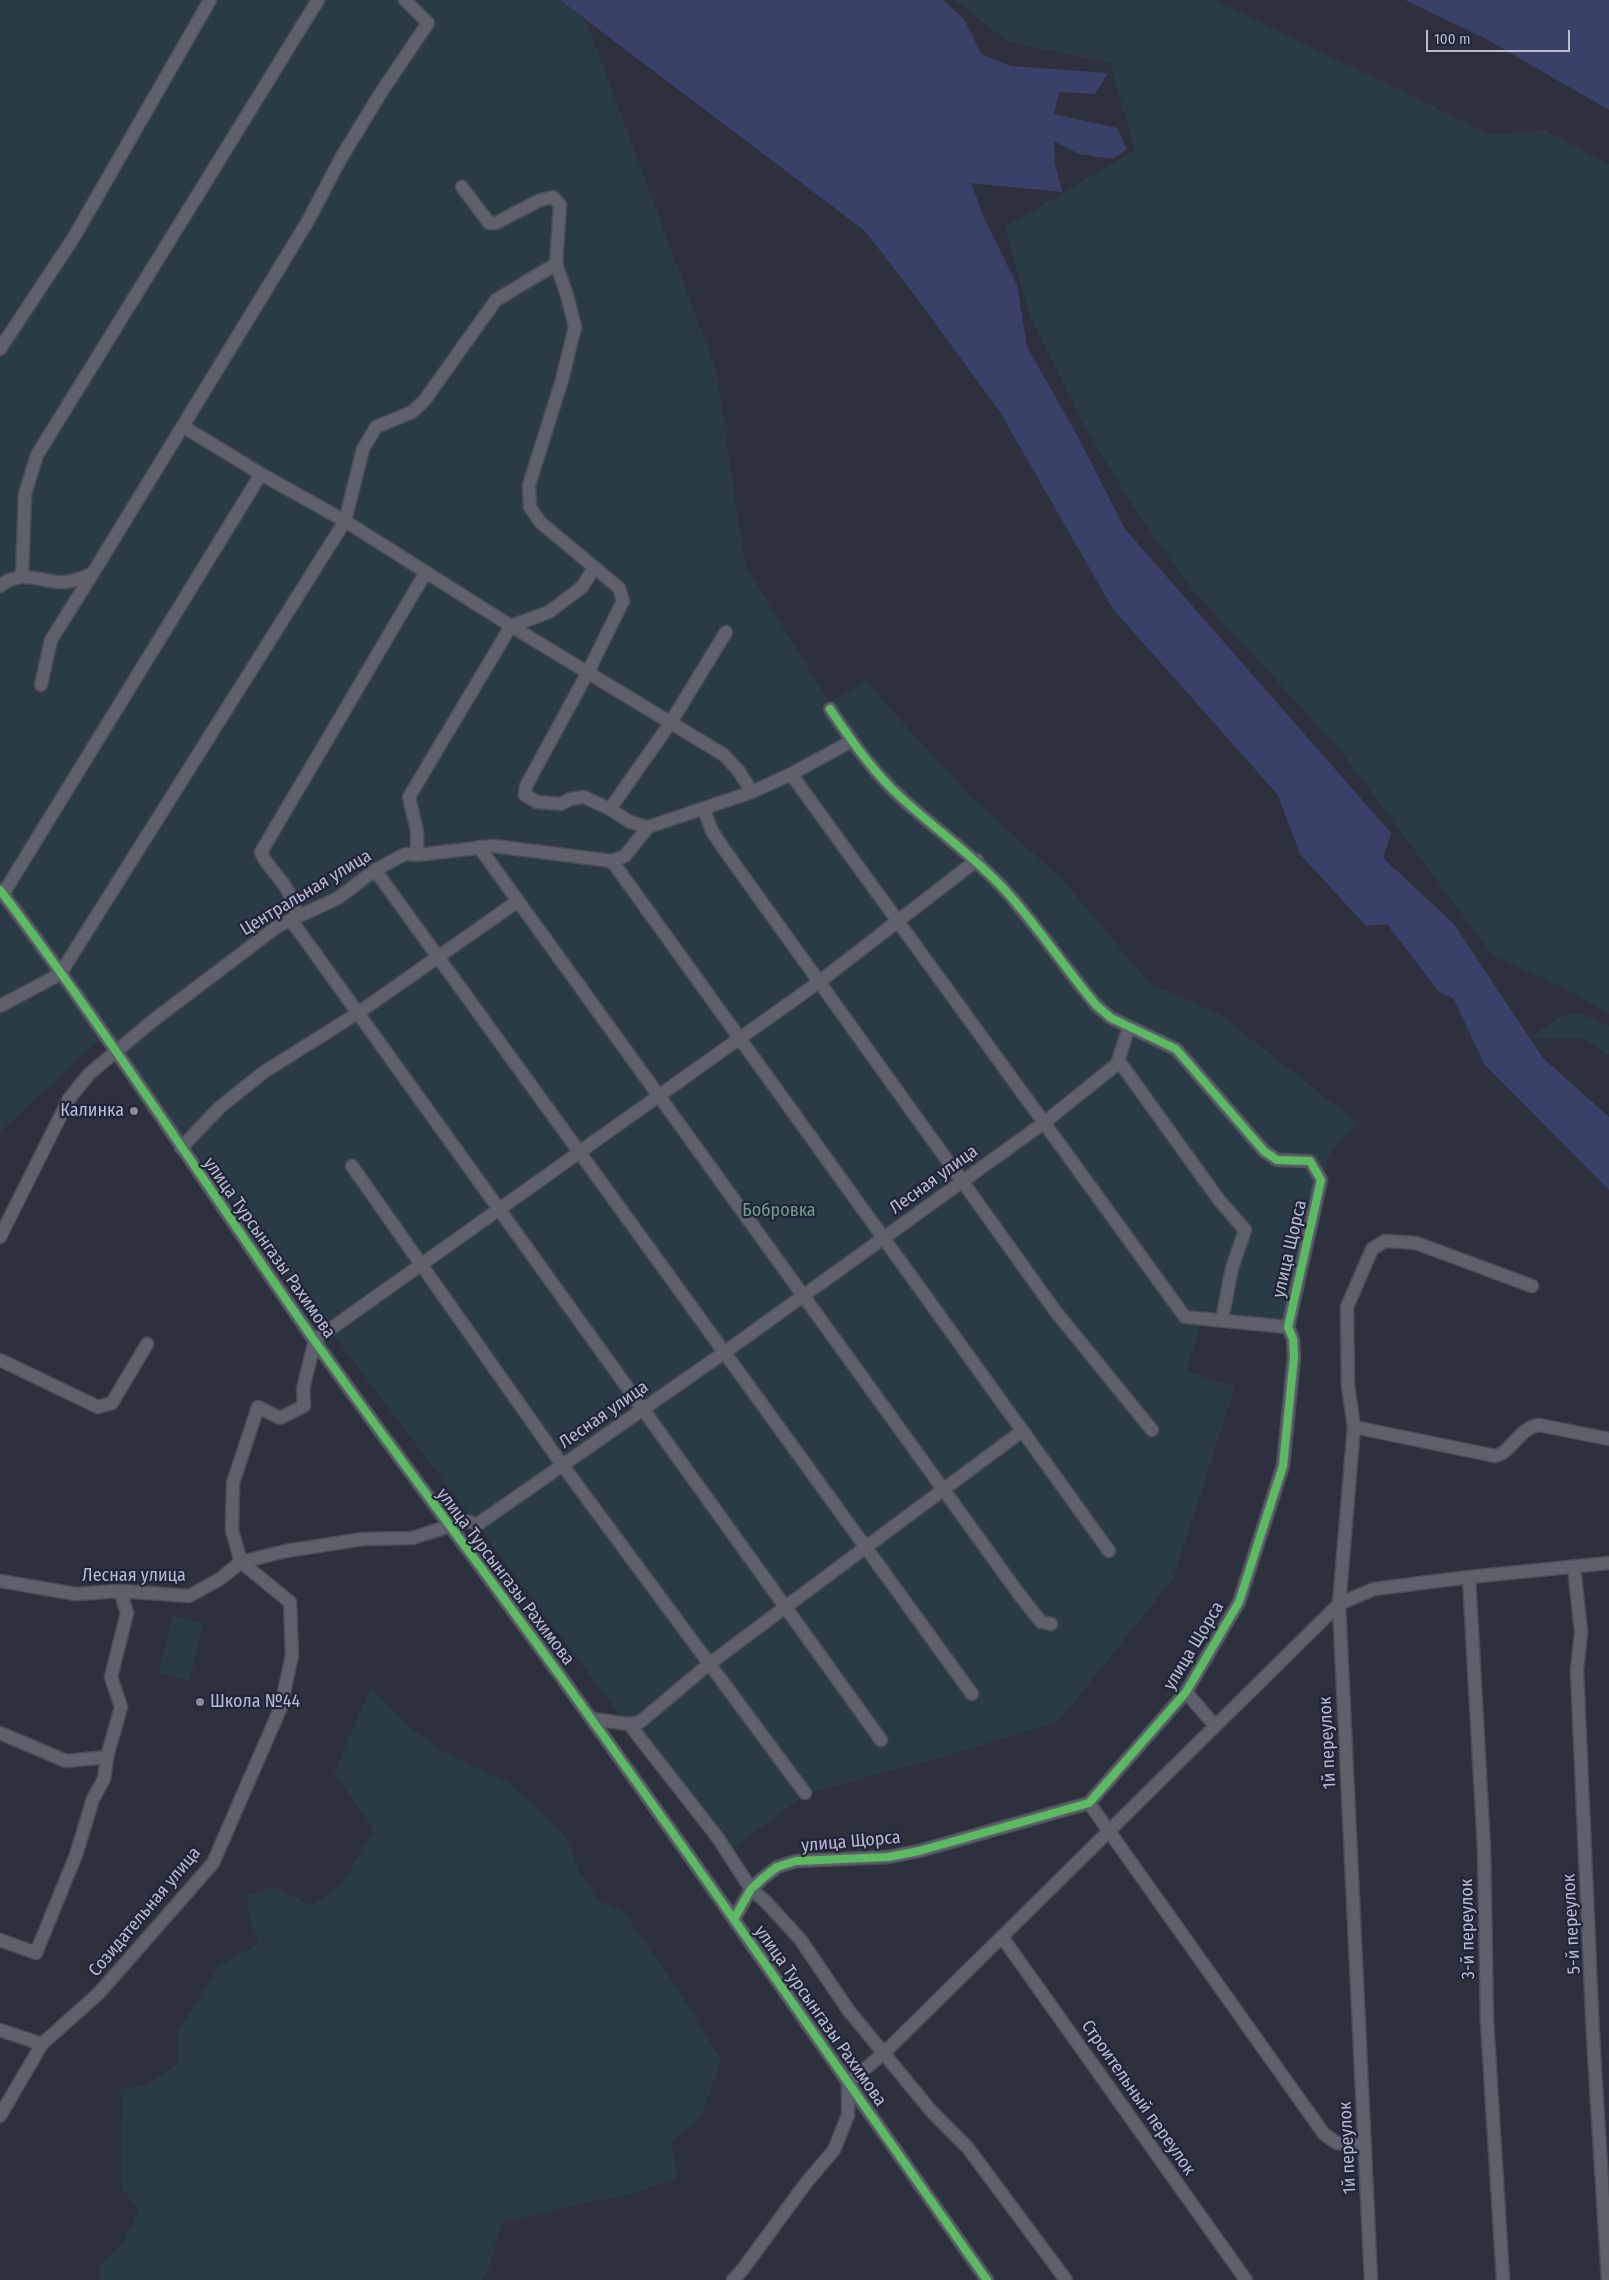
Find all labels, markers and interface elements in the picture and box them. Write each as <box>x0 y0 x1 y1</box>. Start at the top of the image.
scale bar <box>1429 20 1573 52</box>
text: 100 m <box>1434 30 1471 48</box>
street label: Центральная улица <box>237 845 375 941</box>
place label: Калинка <box>60 1100 124 1122</box>
marker: Калинка <box>128 1105 140 1117</box>
street label: Лесная улица <box>886 1141 982 1219</box>
street label: улица Турсынгазы Рахимова <box>198 1153 340 1343</box>
street label: улица Щорса <box>1268 1198 1312 1300</box>
park label: Бобровка <box>742 1200 816 1222</box>
street label: Лесная улица <box>555 1376 653 1454</box>
street label: улица Турсынгазы Рахимова <box>431 1484 579 1670</box>
street label: Лесная улица <box>82 1565 186 1587</box>
street label: улица Щорса <box>1159 1598 1229 1694</box>
place label: Школа №44 <box>210 1691 300 1713</box>
marker: Школа №44 <box>194 1696 206 1708</box>
street label: 1й переулок <box>1315 1696 1341 1790</box>
street label: улица Щорса <box>800 1827 902 1857</box>
street label: Созидательная улица <box>84 1843 206 1981</box>
street label: 5-й переулок <box>1559 1873 1585 1975</box>
street label: 3-й переулок <box>1456 1879 1480 1979</box>
street label: улица Турсынгазы Рахимова <box>749 1921 891 2111</box>
street label: Строительный переулок <box>1076 2016 1200 2180</box>
street label: 1й переулок <box>1335 2101 1361 2195</box>

